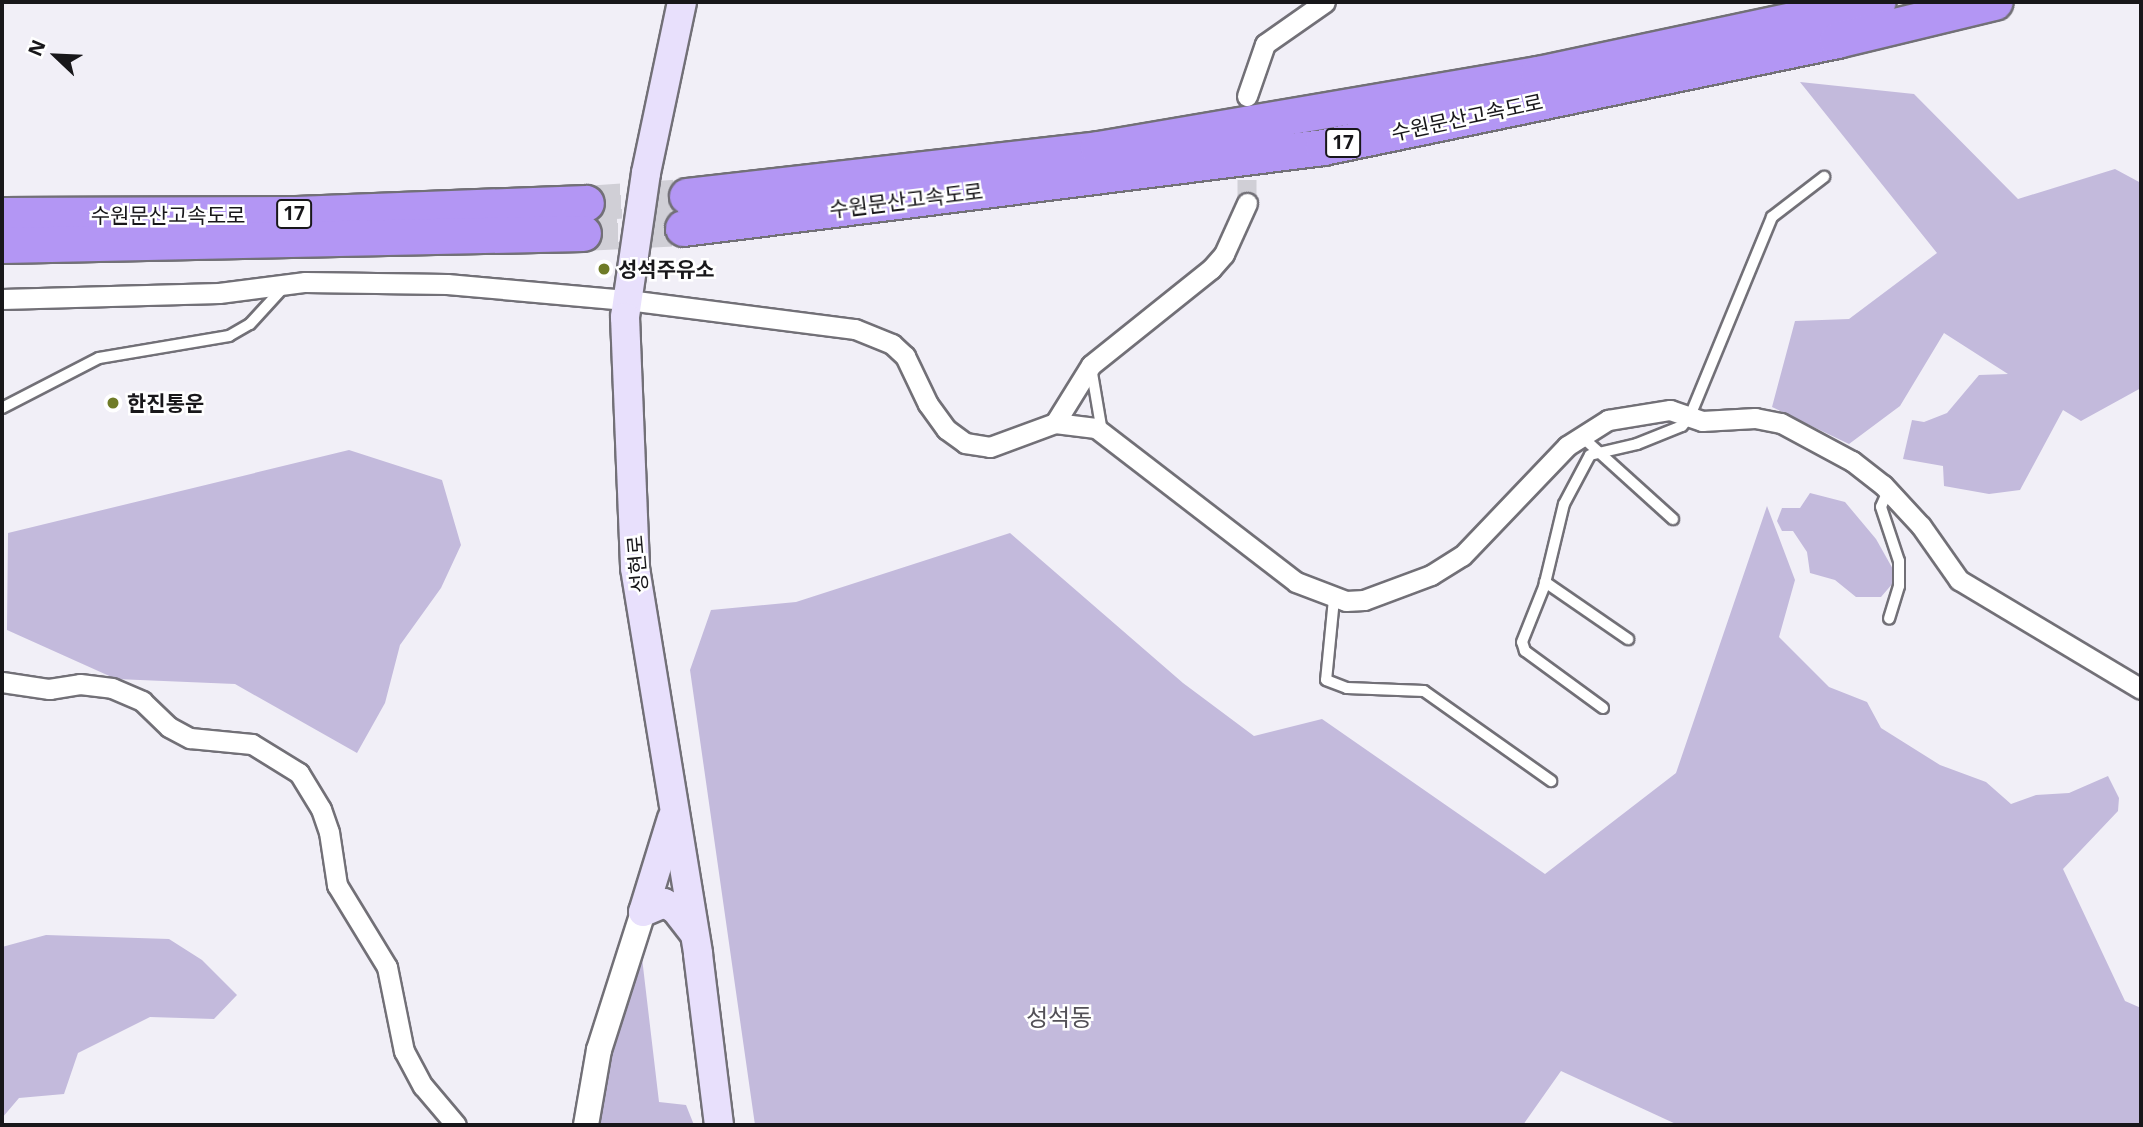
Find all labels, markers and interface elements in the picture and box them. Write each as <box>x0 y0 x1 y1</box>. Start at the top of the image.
north arrow <box>21 21 91 91</box>
text: N <box>22 36 52 60</box>
street label: 수원문산고속도로 <box>1389 89 1545 145</box>
road number: 17 <box>1324 127 1362 158</box>
street label: 수원문산고속도로 <box>828 178 984 222</box>
road number: 17 <box>275 198 313 230</box>
street label: 수원문산고속도로 <box>91 202 245 228</box>
place label: 성석주유소 <box>618 256 715 282</box>
marker: 성석주유소 <box>596 261 612 277</box>
place label: 한진통운 <box>127 390 204 416</box>
marker: 한진통운 <box>105 395 121 411</box>
street label: 성현로 <box>622 534 652 594</box>
district label: 성석동 <box>1026 1003 1092 1031</box>

